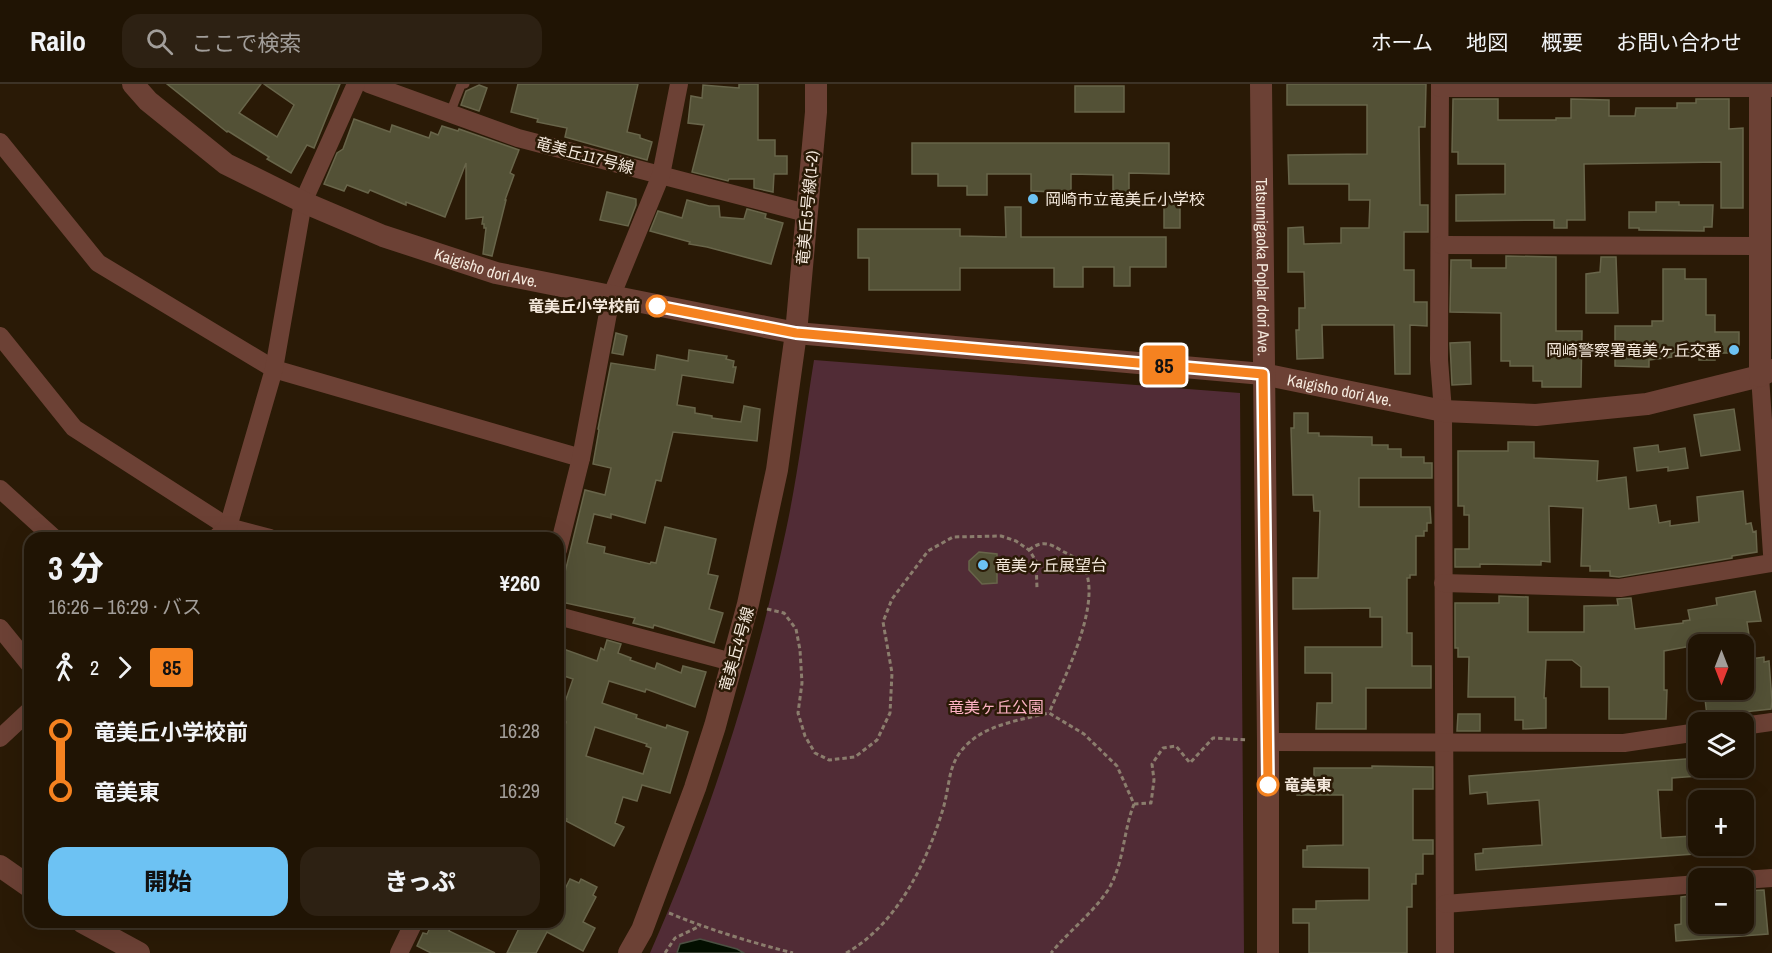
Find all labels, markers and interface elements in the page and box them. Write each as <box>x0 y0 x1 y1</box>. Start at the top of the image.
search box <box>122 14 542 68</box>
text: Railo <box>30 22 86 60</box>
icon: search <box>143 25 176 58</box>
text: ここで検索 <box>191 28 301 58</box>
text: ホーム <box>1371 28 1433 57</box>
text: 地図 <box>1466 28 1508 57</box>
text: 概要 <box>1541 28 1583 57</box>
text: お問い合わせ <box>1616 28 1742 57</box>
street label: 竜美丘117号線 <box>533 131 637 179</box>
street label: 竜美丘5号線(1-2) <box>791 150 823 266</box>
street label: Tatsumigaoka Poplar dori Ave. <box>1251 177 1275 357</box>
place label: 岡崎市立竜美丘小学校 <box>1045 188 1205 210</box>
marker: 岡崎市立竜美丘小学校 <box>1026 192 1040 206</box>
street label: Kaigisho dori Ave. <box>432 243 540 292</box>
place label: 竜美丘小学校前 <box>528 295 640 317</box>
marker: 竜美丘小学校前 <box>646 295 668 317</box>
place label: 岡崎警察署竜美ヶ丘交番 <box>1546 339 1722 361</box>
marker: 岡崎警察署竜美ヶ丘交番 <box>1727 343 1741 357</box>
line badge: 85 <box>1137 346 1191 384</box>
text: 85 <box>1154 351 1174 380</box>
street label: Kaigisho dori Ave. <box>1285 368 1395 411</box>
text: 3 分 <box>48 546 104 590</box>
place label: 竜美ヶ丘展望台 <box>995 554 1107 576</box>
marker: 竜美ヶ丘展望台 <box>976 558 990 572</box>
text: ¥260 <box>500 568 540 598</box>
text: 16:26 – 16:29 · バス <box>48 593 202 620</box>
street label: 竜美丘4号線 <box>713 604 759 694</box>
north arrow <box>1688 634 1754 700</box>
map controls <box>1688 634 1754 934</box>
icon: walk <box>48 651 81 684</box>
icon: forward <box>108 651 141 684</box>
text: 85 <box>162 653 181 682</box>
text: 2 <box>90 654 99 681</box>
park label: 竜美ヶ丘公園 <box>948 696 1044 718</box>
button: layers <box>1688 712 1754 778</box>
text: 竜美丘小学校前 <box>94 717 248 747</box>
text: 16:28 <box>499 717 540 744</box>
marker: 竜美東 <box>1257 774 1279 796</box>
place label: 竜美東 <box>1284 774 1332 796</box>
text: 竜美東 <box>94 777 160 807</box>
text: 16:29 <box>499 777 540 804</box>
button: + <box>1688 790 1754 856</box>
button: 開始 <box>48 847 288 916</box>
button: きっぷ <box>300 847 540 916</box>
button: − <box>1688 868 1754 934</box>

